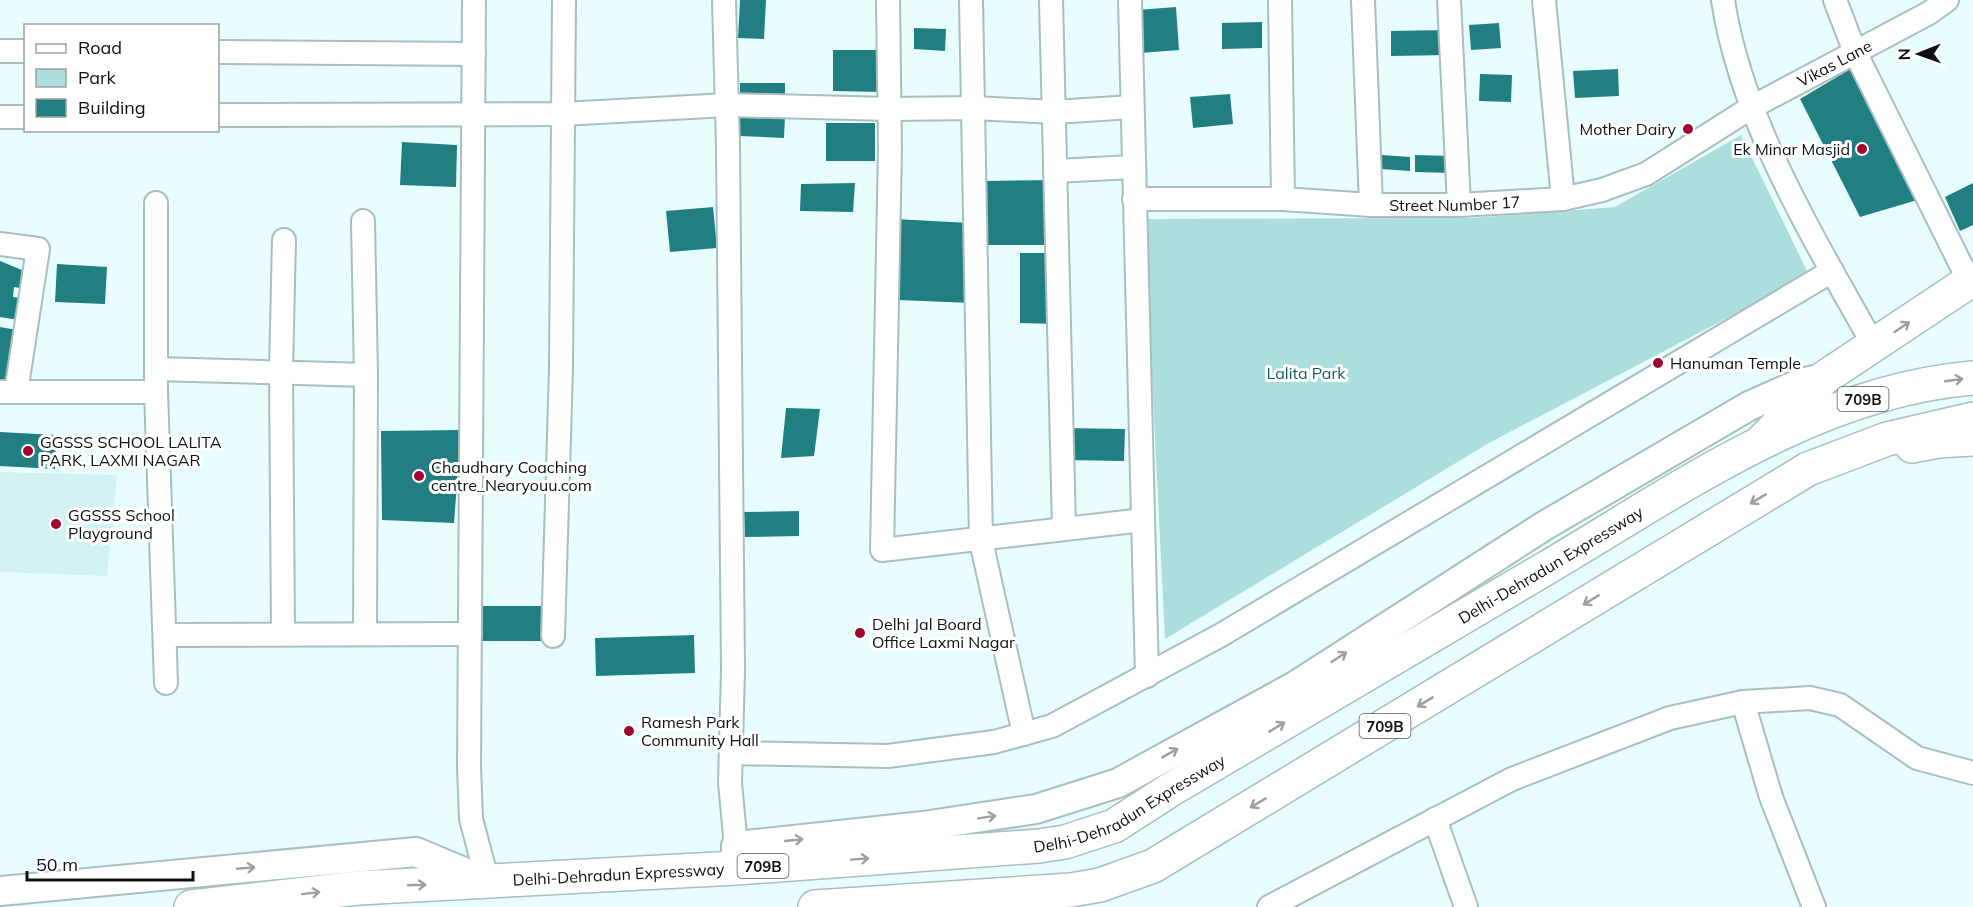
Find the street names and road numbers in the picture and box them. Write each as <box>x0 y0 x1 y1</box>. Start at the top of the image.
street label: Vikas Lane <box>1794 35 1875 91</box>
street label: Street Number 17 <box>1389 191 1521 215</box>
road number: 709B <box>1838 387 1888 411</box>
street label: Delhi-Dehradun Expressway <box>1455 502 1647 628</box>
road number: 709B <box>1360 714 1410 738</box>
street label: Delhi-Dehradun Expressway <box>1032 750 1229 857</box>
road number: 709B <box>738 854 789 878</box>
street label: Delhi-Dehradun Expressway <box>512 859 725 890</box>

